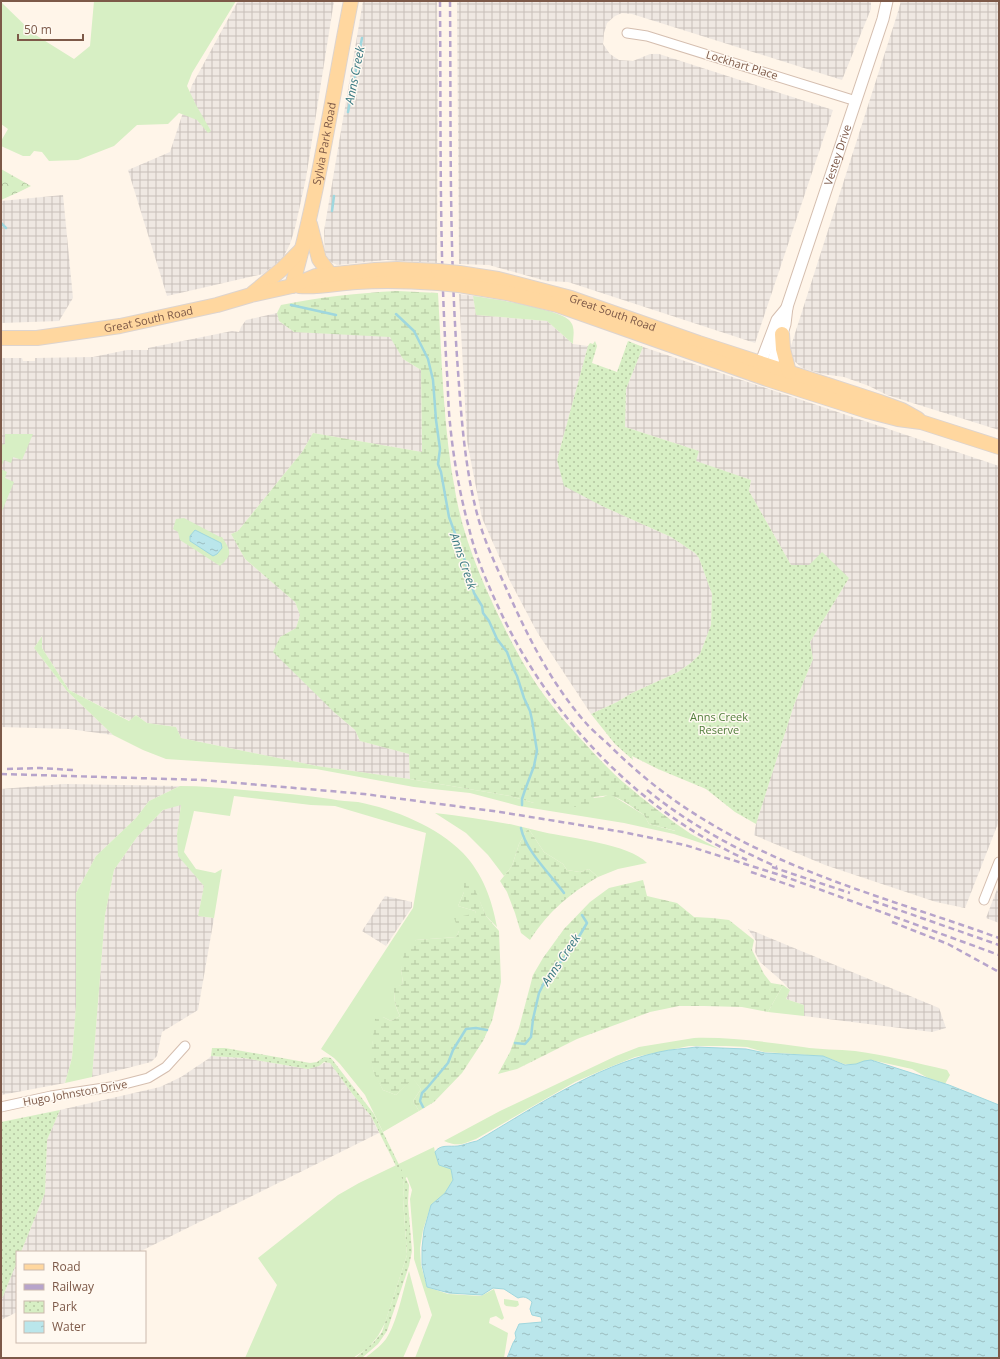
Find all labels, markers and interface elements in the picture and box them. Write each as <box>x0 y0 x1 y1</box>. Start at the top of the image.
scale bar <box>18 16 83 42</box>
text: 50 m <box>24 21 52 38</box>
water label: Anns Creek <box>340 43 369 106</box>
street label: Lockhart Place <box>704 46 780 83</box>
street label: Sylvia Park Road <box>309 101 339 186</box>
street label: Vestey Drive <box>820 122 854 187</box>
street label: Great South Road <box>567 290 658 334</box>
street label: Great South Road <box>103 302 194 335</box>
water label: Anns Creek <box>446 529 481 592</box>
park label: Anns Creek Reserve <box>690 709 748 737</box>
water label: Anns Creek <box>537 930 585 990</box>
street label: Hugo Johnston Drive <box>22 1076 128 1109</box>
legend <box>16 1251 146 1343</box>
text: Road <box>52 1258 81 1275</box>
text: Railway <box>52 1278 95 1295</box>
text: Park <box>52 1298 78 1315</box>
text: Water <box>52 1318 86 1335</box>

